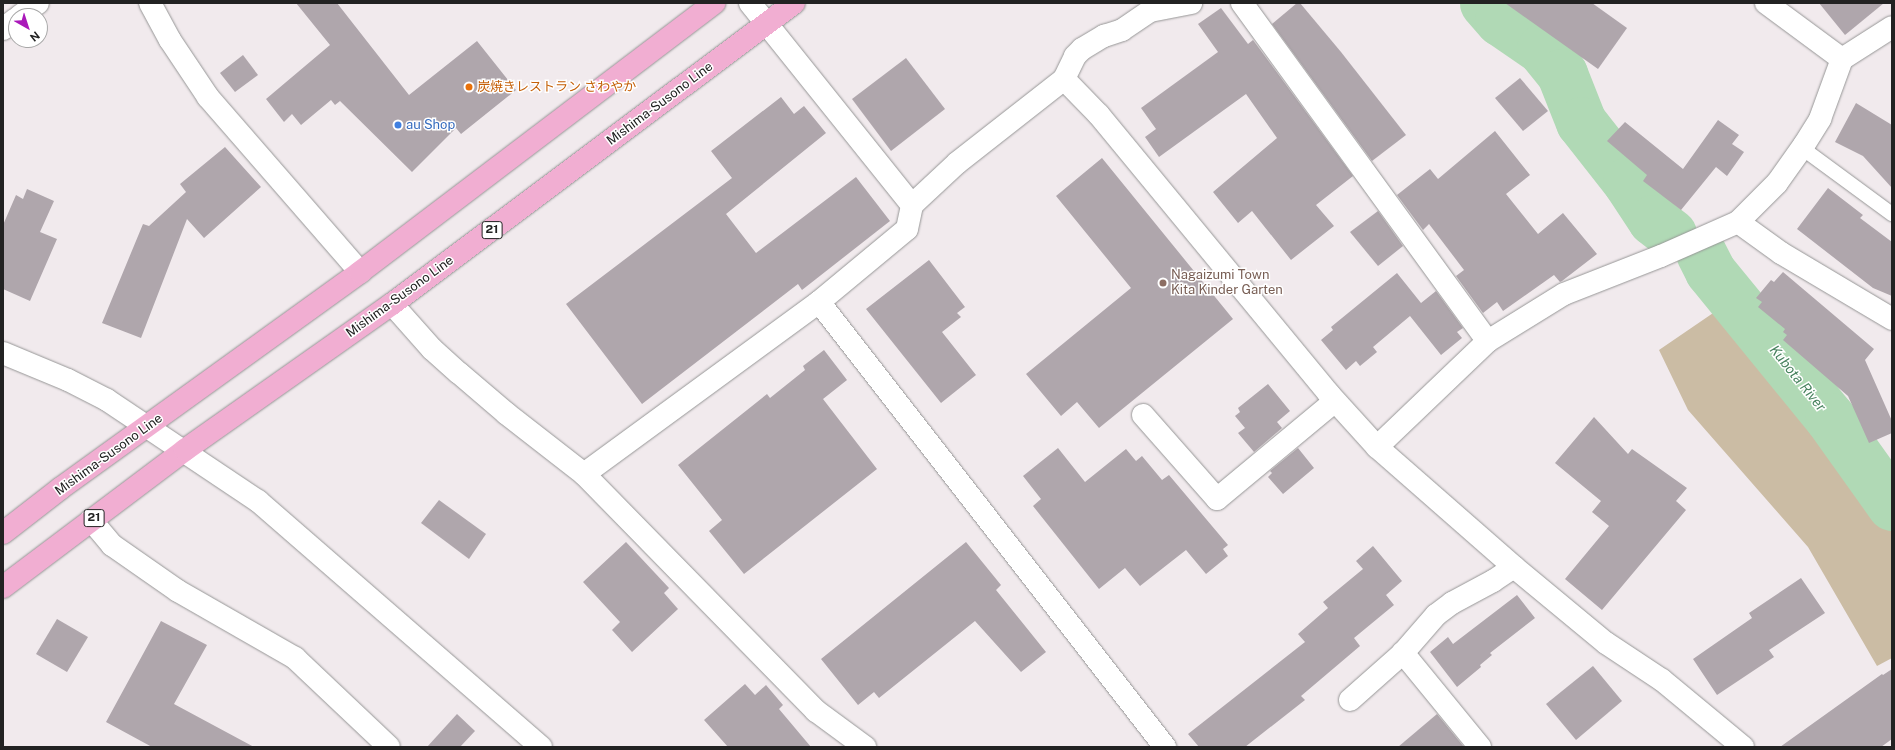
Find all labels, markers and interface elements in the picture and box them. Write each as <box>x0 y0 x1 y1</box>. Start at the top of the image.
north arrow <box>8 8 48 48</box>
text: N <box>28 29 42 44</box>
street label: Mishima-Susono Line <box>604 59 716 149</box>
place label: 炭焼きレストラン さわやか <box>477 79 636 95</box>
marker: 炭焼きレストラン さわやか <box>464 82 474 92</box>
place label: au Shop <box>406 117 455 133</box>
marker: au Shop <box>393 120 403 130</box>
road number: 21 <box>481 220 503 240</box>
street label: Mishima-Susono Line <box>343 253 457 341</box>
place label: Nagaizumi Town Kita Kinder Garten <box>1171 268 1283 299</box>
marker: Nagaizumi Town Kita Kinder Garten <box>1158 278 1168 288</box>
water label: Kubota River <box>1766 342 1830 414</box>
street label: Mishima-Susono Line <box>52 411 166 499</box>
road number: 21 <box>83 508 105 528</box>

